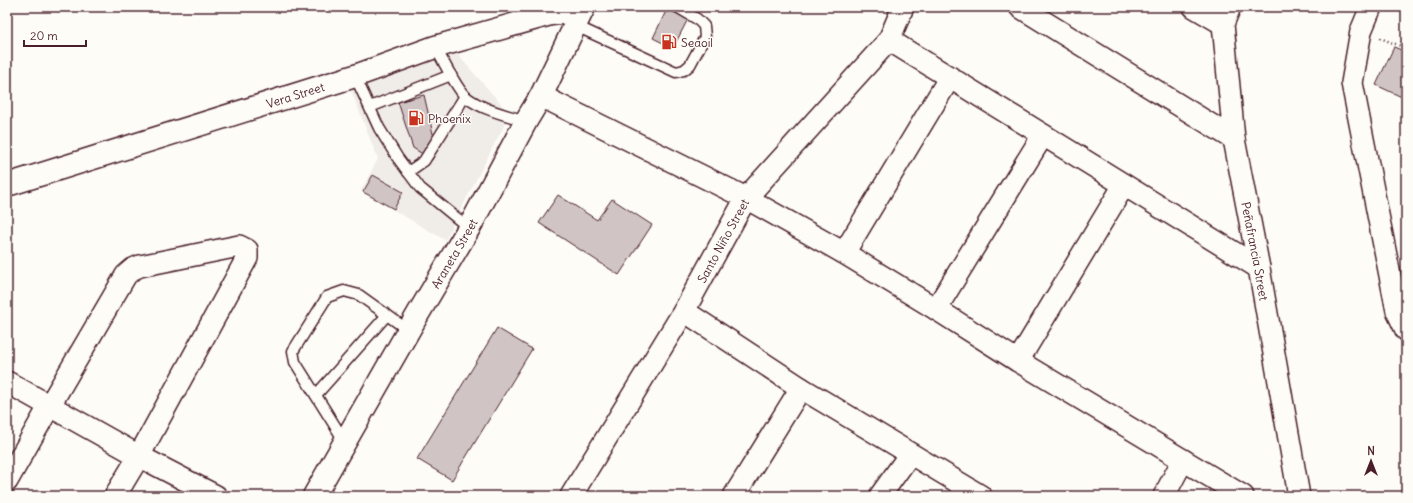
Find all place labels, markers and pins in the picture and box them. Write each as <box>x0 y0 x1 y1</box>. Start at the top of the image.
fuel station icon: Seaoil <box>660 33 678 51</box>
place label: Seaoil <box>681 35 713 50</box>
fuel station icon: Phoenix <box>407 109 425 127</box>
place label: Phoenix <box>428 111 471 126</box>

